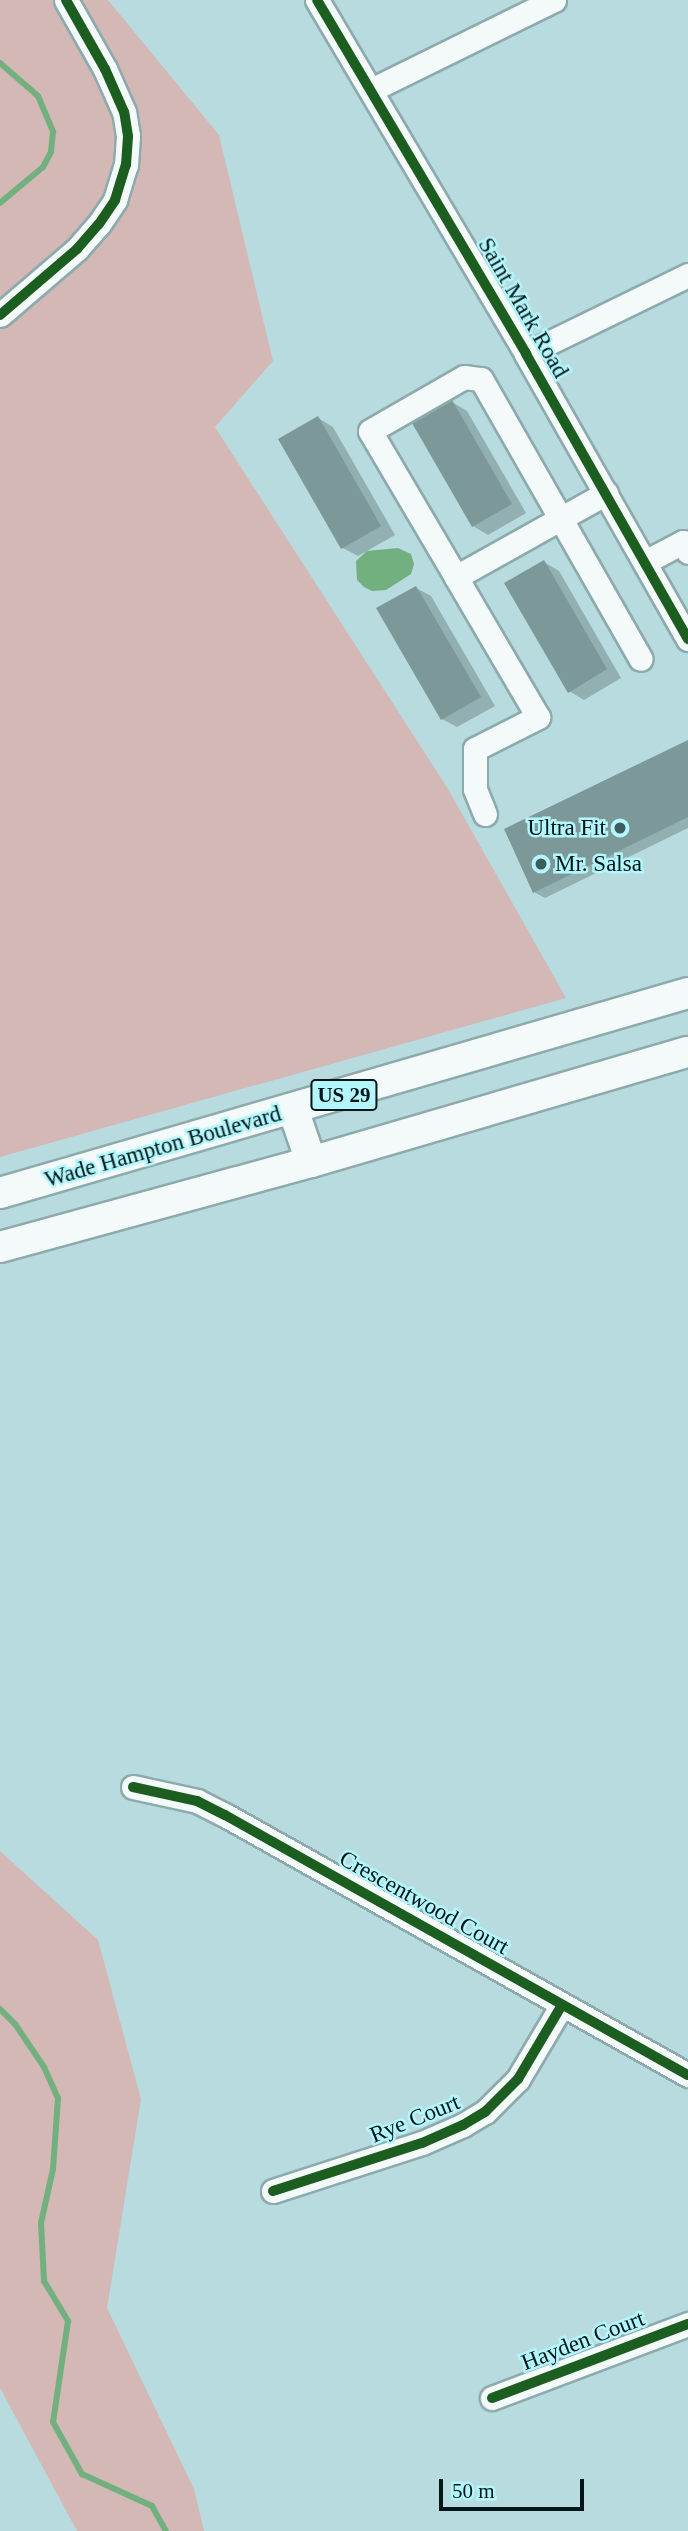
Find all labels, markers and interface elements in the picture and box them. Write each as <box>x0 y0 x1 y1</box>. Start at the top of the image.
street label: Saint Mark Road <box>472 233 574 383</box>
place label: Ultra Fit <box>527 814 606 842</box>
marker: Ultra Fit <box>612 820 628 836</box>
place label: Mr. Salsa <box>555 850 642 878</box>
marker: Mr. Salsa <box>533 856 549 872</box>
road number: US 29 <box>309 1078 379 1112</box>
street label: Wade Hampton Boulevard <box>42 1100 284 1194</box>
street label: Crescentwood Court <box>334 1845 514 1961</box>
street label: Rye Court <box>366 2089 464 2149</box>
street label: Hayden Court <box>518 2305 648 2377</box>
scale bar <box>443 2464 588 2508</box>
text: 50 m <box>452 2479 495 2503</box>

